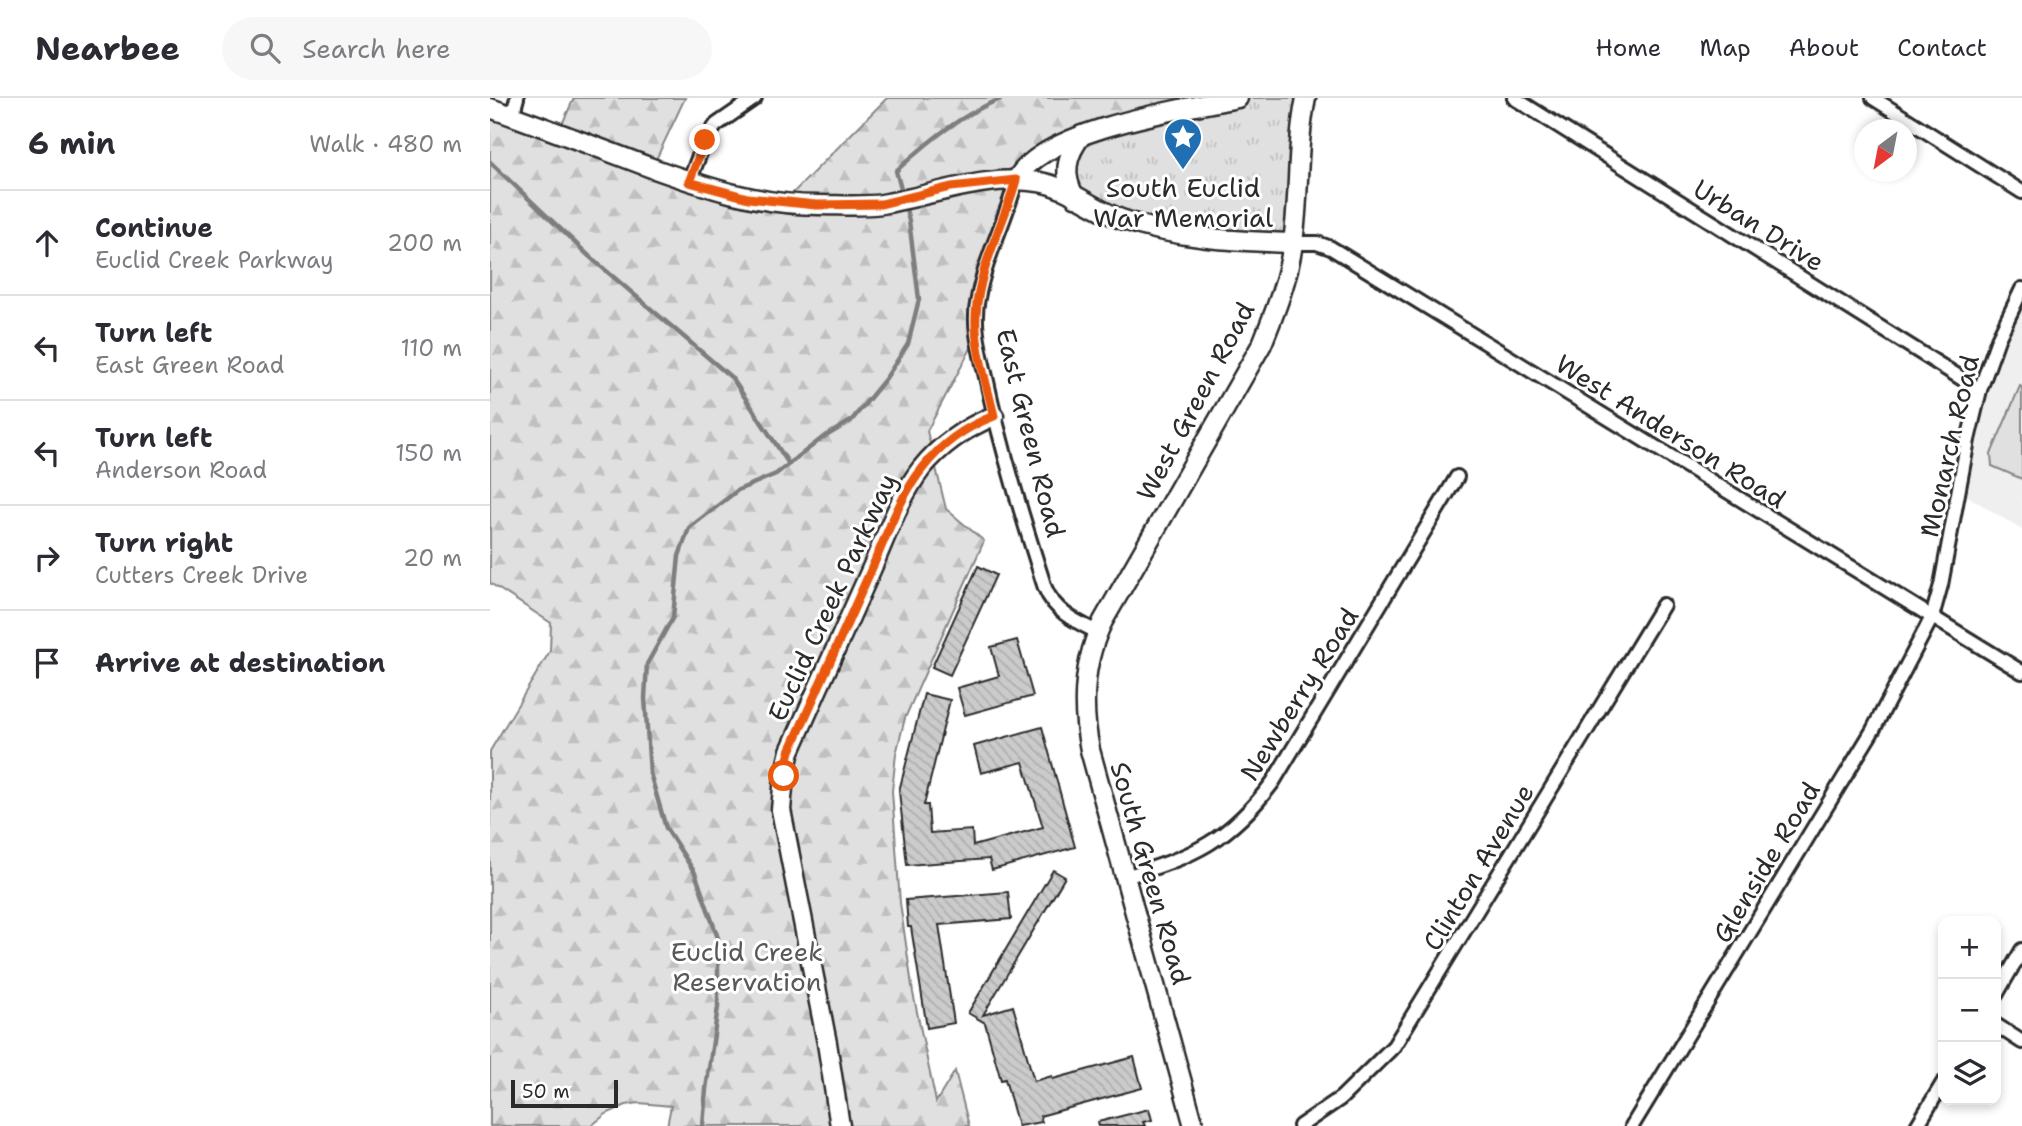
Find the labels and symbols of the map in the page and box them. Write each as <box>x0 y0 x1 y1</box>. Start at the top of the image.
place icon: South Euclid War Memorial <box>1162 116 1204 171</box>
north arrow <box>1854 119 1917 182</box>
route end <box>689 124 720 155</box>
place label: South Euclid War Memorial <box>1093 170 1273 235</box>
street label: Urban Drive <box>1687 171 1831 279</box>
street label: West Green Road <box>1128 295 1262 507</box>
street label: East Green Road <box>988 325 1074 541</box>
street label: West Anderson Road <box>1549 346 1793 516</box>
street label: Monarch Road <box>1911 351 1987 541</box>
street label: Euclid Creek Parkway <box>759 467 905 727</box>
street label: Newberry Road <box>1232 601 1366 787</box>
street label: South Green Road <box>1102 757 1200 989</box>
route start <box>768 760 799 791</box>
street label: Glenside Road <box>1704 775 1828 949</box>
street label: Clinton Avenue <box>1414 777 1542 957</box>
park label: Euclid Creek Reservation <box>671 934 823 999</box>
scale bar <box>511 1077 618 1109</box>

